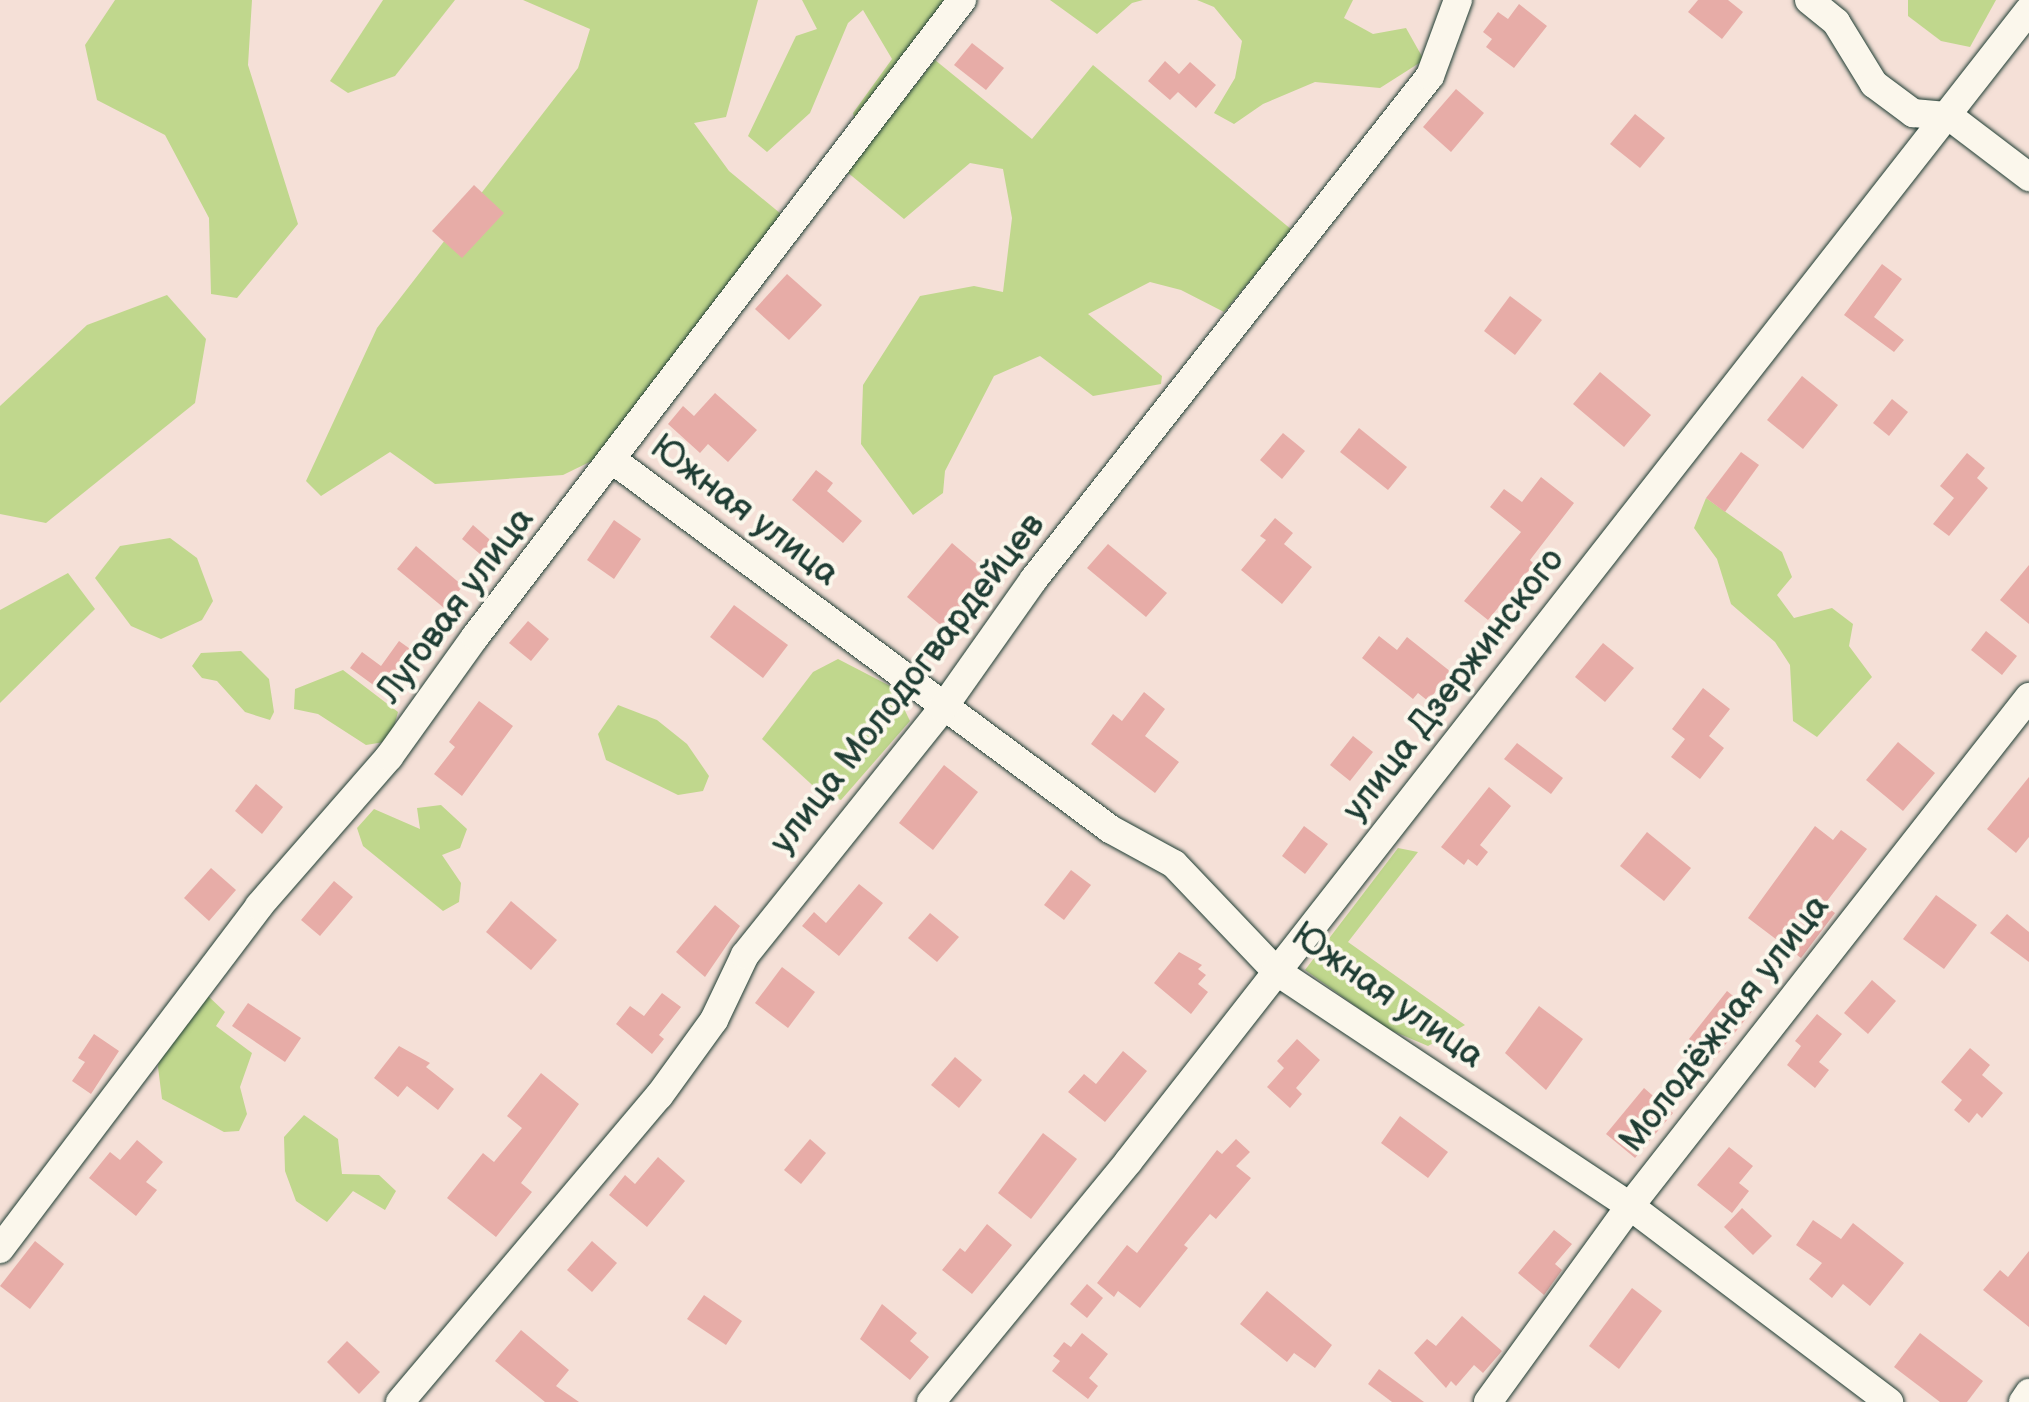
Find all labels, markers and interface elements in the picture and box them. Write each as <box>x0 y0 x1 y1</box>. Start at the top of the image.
street label: Южная улица <box>642 427 846 595</box>
street label: Луговая улица <box>369 500 543 712</box>
street label: улица Молодогвардейцев <box>762 505 1054 863</box>
street label: улица Дзержинского <box>1334 540 1574 830</box>
street label: Молодёжная улица <box>1611 887 1839 1161</box>
street label: Южная улица <box>1283 914 1491 1078</box>

